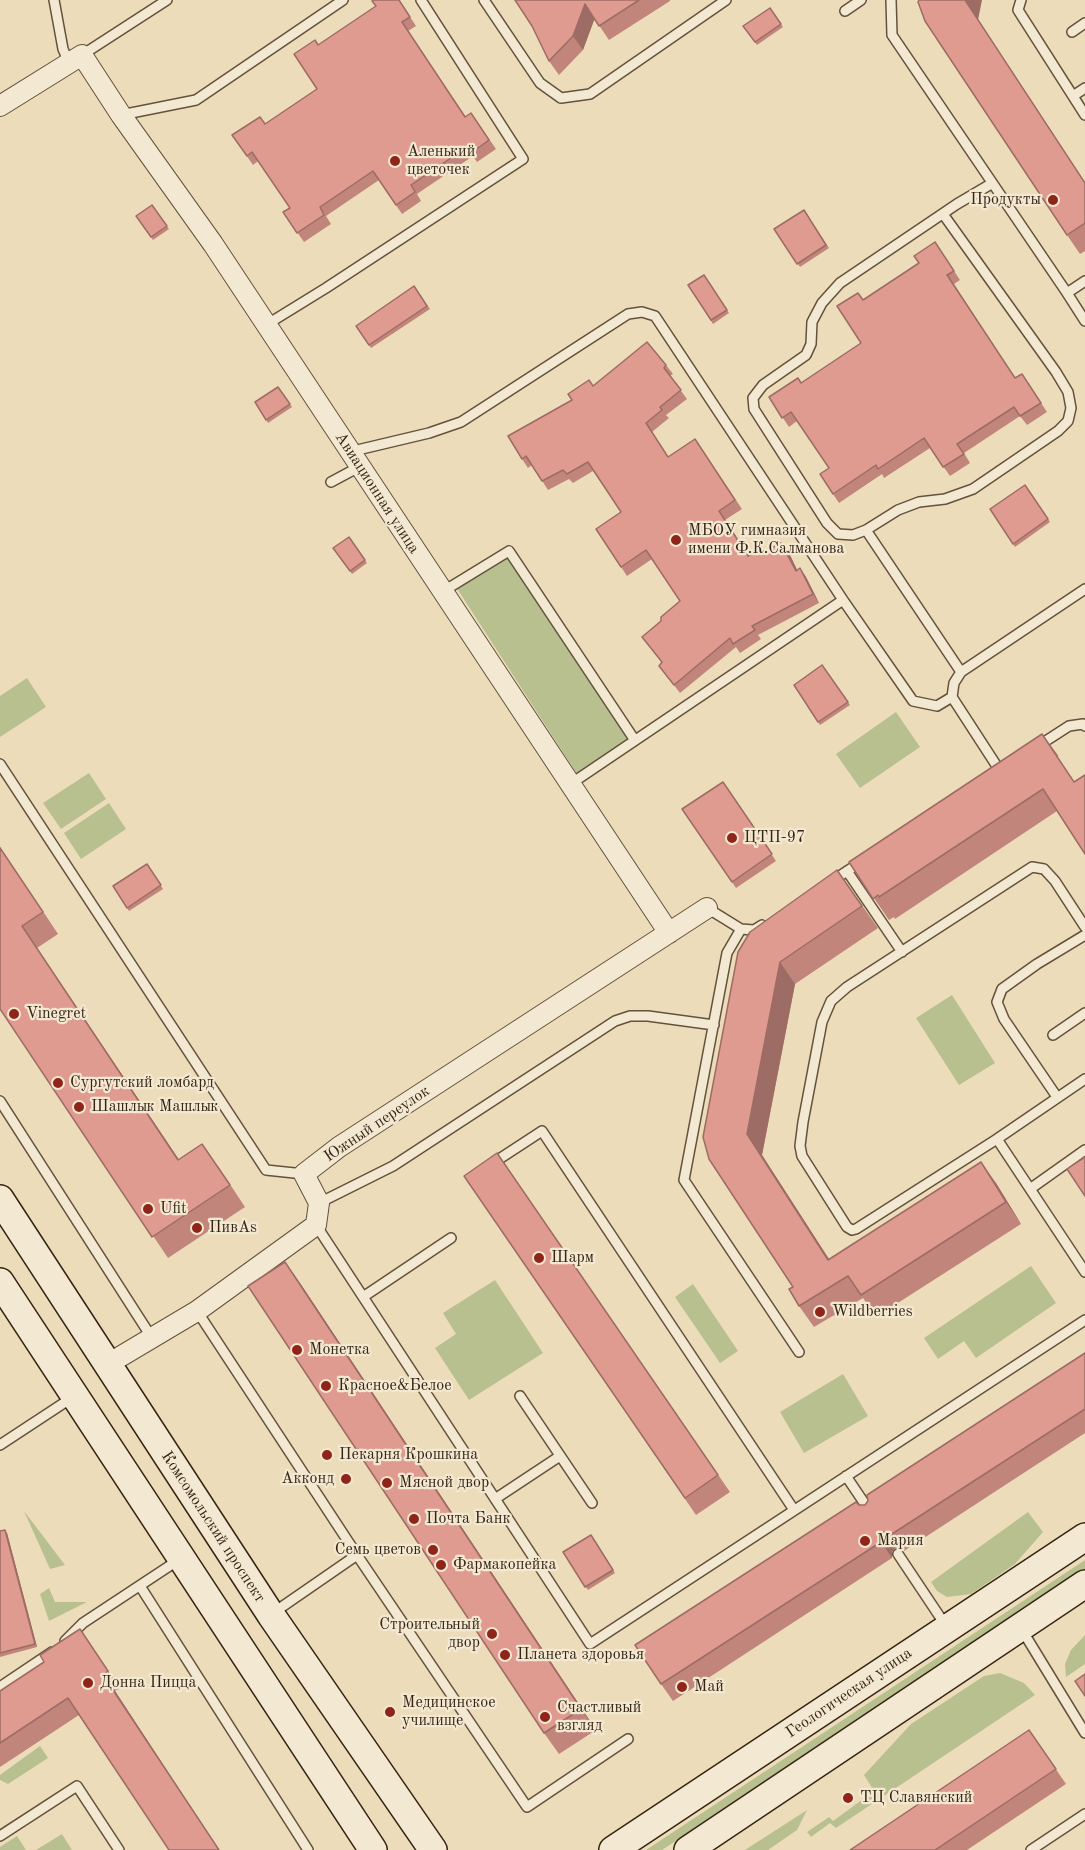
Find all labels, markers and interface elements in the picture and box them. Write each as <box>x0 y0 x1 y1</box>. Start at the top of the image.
place label: Аленький цветочек <box>407 142 475 180</box>
marker: Аленький цветочек <box>388 154 402 168</box>
place label: Продукты <box>970 190 1041 210</box>
marker: Продукты <box>1046 193 1060 207</box>
street label: Авиационная улица <box>331 429 423 557</box>
place label: МБОУ гимназия имени Ф.К.Салманова <box>688 521 844 559</box>
marker: МБОУ гимназия имени Ф.К.Салманова <box>669 533 683 547</box>
place label: ЦТП-97 <box>744 828 805 848</box>
marker: ЦТП-97 <box>725 831 739 845</box>
place label: Vinegret <box>26 1004 86 1024</box>
marker: Vinegret <box>7 1007 21 1021</box>
place label: Сургутский ломбард <box>70 1073 214 1093</box>
marker: Сургутский ломбард <box>51 1076 65 1090</box>
street label: Южный переулок <box>321 1082 433 1166</box>
place label: Шашлык Машлык <box>91 1097 218 1117</box>
marker: Шашлык Машлык <box>72 1100 86 1114</box>
place label: Ufit <box>160 1199 187 1219</box>
marker: Ufit <box>141 1202 155 1216</box>
place label: ПивAs <box>209 1218 257 1238</box>
marker: ПивAs <box>190 1221 204 1235</box>
place label: Шарм <box>551 1248 594 1268</box>
marker: Шарм <box>532 1251 546 1265</box>
place label: Wildberries <box>832 1302 913 1322</box>
marker: Wildberries <box>813 1305 827 1319</box>
place label: Монетка <box>309 1340 370 1360</box>
marker: Монетка <box>290 1343 304 1357</box>
place label: Красное&Белое <box>338 1376 452 1396</box>
marker: Красное&Белое <box>319 1379 333 1393</box>
place label: Пекарня Крошкина <box>339 1445 478 1465</box>
street label: Комсомольский проспект <box>157 1448 269 1606</box>
marker: Пекарня Крошкина <box>320 1448 334 1462</box>
place label: Акконд <box>281 1469 334 1489</box>
marker: Акконд <box>339 1472 353 1486</box>
place label: Мясной двор <box>399 1473 489 1493</box>
marker: Мясной двор <box>380 1476 394 1490</box>
place label: Почта Банк <box>426 1509 511 1529</box>
marker: Почта Банк <box>407 1512 421 1526</box>
place label: Мария <box>877 1531 924 1551</box>
marker: Мария <box>858 1534 872 1548</box>
place label: Семь цветов <box>335 1540 421 1560</box>
marker: Семь цветов <box>426 1543 440 1557</box>
place label: Фармакопейка <box>453 1555 556 1575</box>
marker: Фармакопейка <box>434 1558 448 1572</box>
place label: Строительный двор <box>379 1615 480 1653</box>
marker: Строительный двор <box>485 1627 499 1641</box>
street label: Геологическая улица <box>782 1644 916 1742</box>
place label: Планета здоровья <box>517 1645 644 1665</box>
marker: Планета здоровья <box>498 1648 512 1662</box>
place label: Донна Пицца <box>100 1673 196 1693</box>
marker: Донна Пицца <box>81 1676 95 1690</box>
place label: Май <box>694 1677 724 1697</box>
marker: Май <box>675 1680 689 1694</box>
place label: Медицинское училище <box>402 1693 496 1731</box>
place label: Счастливый взгляд <box>557 1698 641 1736</box>
marker: Медицинское училище <box>383 1705 397 1719</box>
marker: Счастливый взгляд <box>538 1710 552 1724</box>
place label: ТЦ Славянский <box>860 1788 972 1808</box>
marker: ТЦ Славянский <box>841 1791 855 1805</box>

